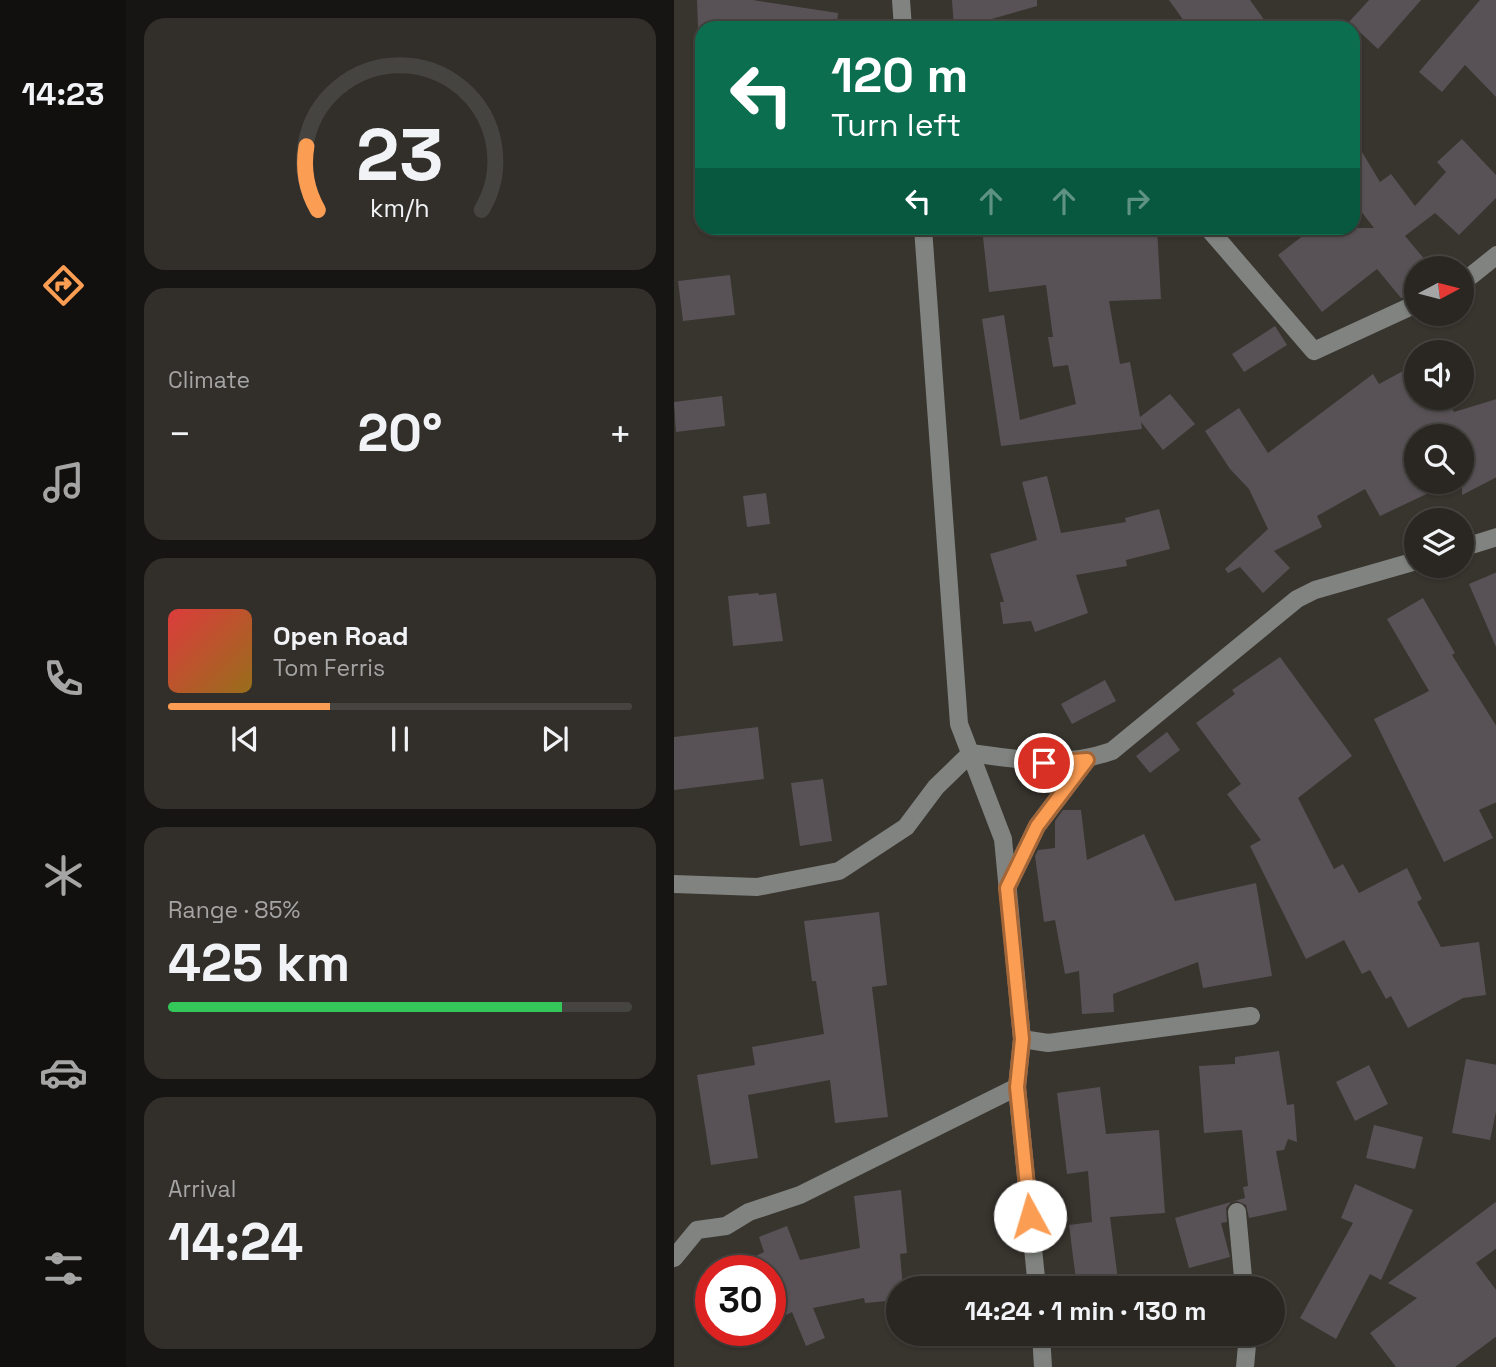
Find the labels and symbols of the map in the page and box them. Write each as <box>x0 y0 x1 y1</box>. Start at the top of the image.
north arrow <box>1404 256 1474 326</box>
pin <box>1014 733 1074 793</box>
position arrow <box>993 1179 1067 1253</box>
speed limit sign: 30 <box>695 1255 786 1346</box>

